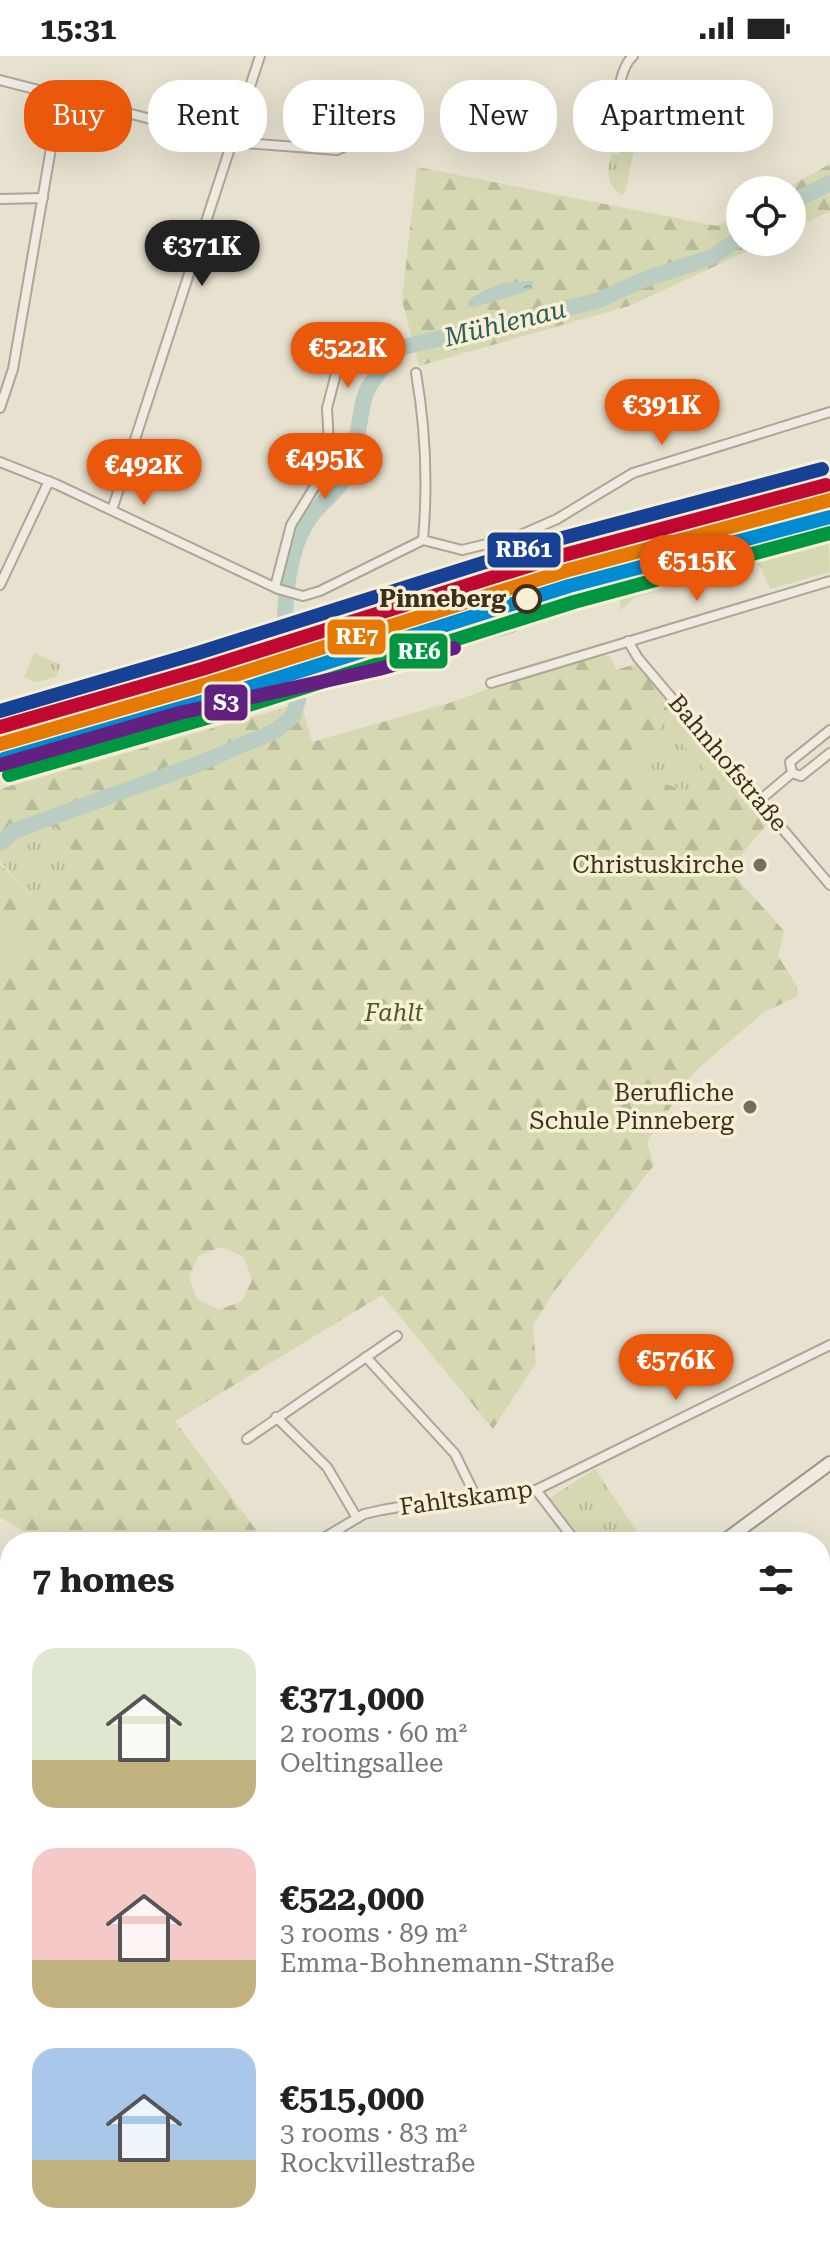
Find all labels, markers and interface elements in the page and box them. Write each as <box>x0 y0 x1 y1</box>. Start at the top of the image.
text: 15:31 <box>40 11 117 46</box>
chip: Buy <box>24 80 132 152</box>
chip: Rent <box>148 80 267 152</box>
chip: Filters <box>283 80 424 152</box>
chip: New <box>440 80 557 152</box>
chip: Apartment <box>573 80 773 152</box>
map controls <box>726 176 806 256</box>
button: locate <box>726 176 806 256</box>
pin: €371K <box>146 220 258 288</box>
text: €371K <box>163 231 241 261</box>
water label: Mühlenau <box>440 293 569 353</box>
pin: €522K <box>292 322 404 390</box>
text: €522K <box>309 333 387 363</box>
pin: €391K <box>606 379 718 447</box>
text: €391K <box>623 390 701 420</box>
pin: €495K <box>269 433 381 501</box>
pin: €492K <box>88 439 200 507</box>
text: €495K <box>286 444 364 474</box>
text: €492K <box>105 450 183 480</box>
line badge: RB61 <box>486 531 562 569</box>
pin: €515K <box>641 535 753 603</box>
text: RB61 <box>496 537 552 562</box>
text: €515K <box>658 546 736 576</box>
place label: Pinneberg <box>379 585 506 613</box>
marker: Pinneberg <box>513 585 541 613</box>
line badge: RE7 <box>326 618 387 656</box>
text: RE7 <box>336 624 378 649</box>
line badge: RE6 <box>388 632 449 670</box>
text: RE6 <box>398 639 440 664</box>
line badge: S3 <box>203 683 249 722</box>
street label: Bahnhofstraße <box>663 689 793 837</box>
text: S3 <box>213 690 239 715</box>
place label: Christuskirche <box>572 851 744 879</box>
marker: Christuskirche <box>751 856 769 874</box>
park label: Fahlt <box>364 999 423 1027</box>
place label: Berufliche Schule Pinneberg <box>530 1079 734 1135</box>
marker: Berufliche Schule Pinneberg <box>741 1098 759 1116</box>
pin: €576K <box>620 1334 732 1402</box>
text: €576K <box>637 1345 715 1375</box>
street label: Fahltskamp <box>398 1475 534 1521</box>
icon: filters <box>754 1558 798 1602</box>
text: 7 homes <box>32 1560 175 1600</box>
text: €371,000 <box>280 1678 424 1718</box>
icon: home <box>96 1680 192 1776</box>
text: 2 rooms · 60 m² <box>280 1718 467 1748</box>
text: Oeltingsallee <box>280 1748 443 1778</box>
text: €522,000 <box>280 1878 424 1918</box>
icon: home <box>96 1880 192 1976</box>
text: 3 rooms · 89 m² <box>280 1918 467 1948</box>
text: Emma-Bohnemann-Straße <box>280 1948 615 1978</box>
text: €515,000 <box>280 2078 424 2118</box>
icon: home <box>96 2080 192 2176</box>
text: 3 rooms · 83 m² <box>280 2118 467 2148</box>
text: Rockvillestraße <box>280 2148 475 2178</box>

